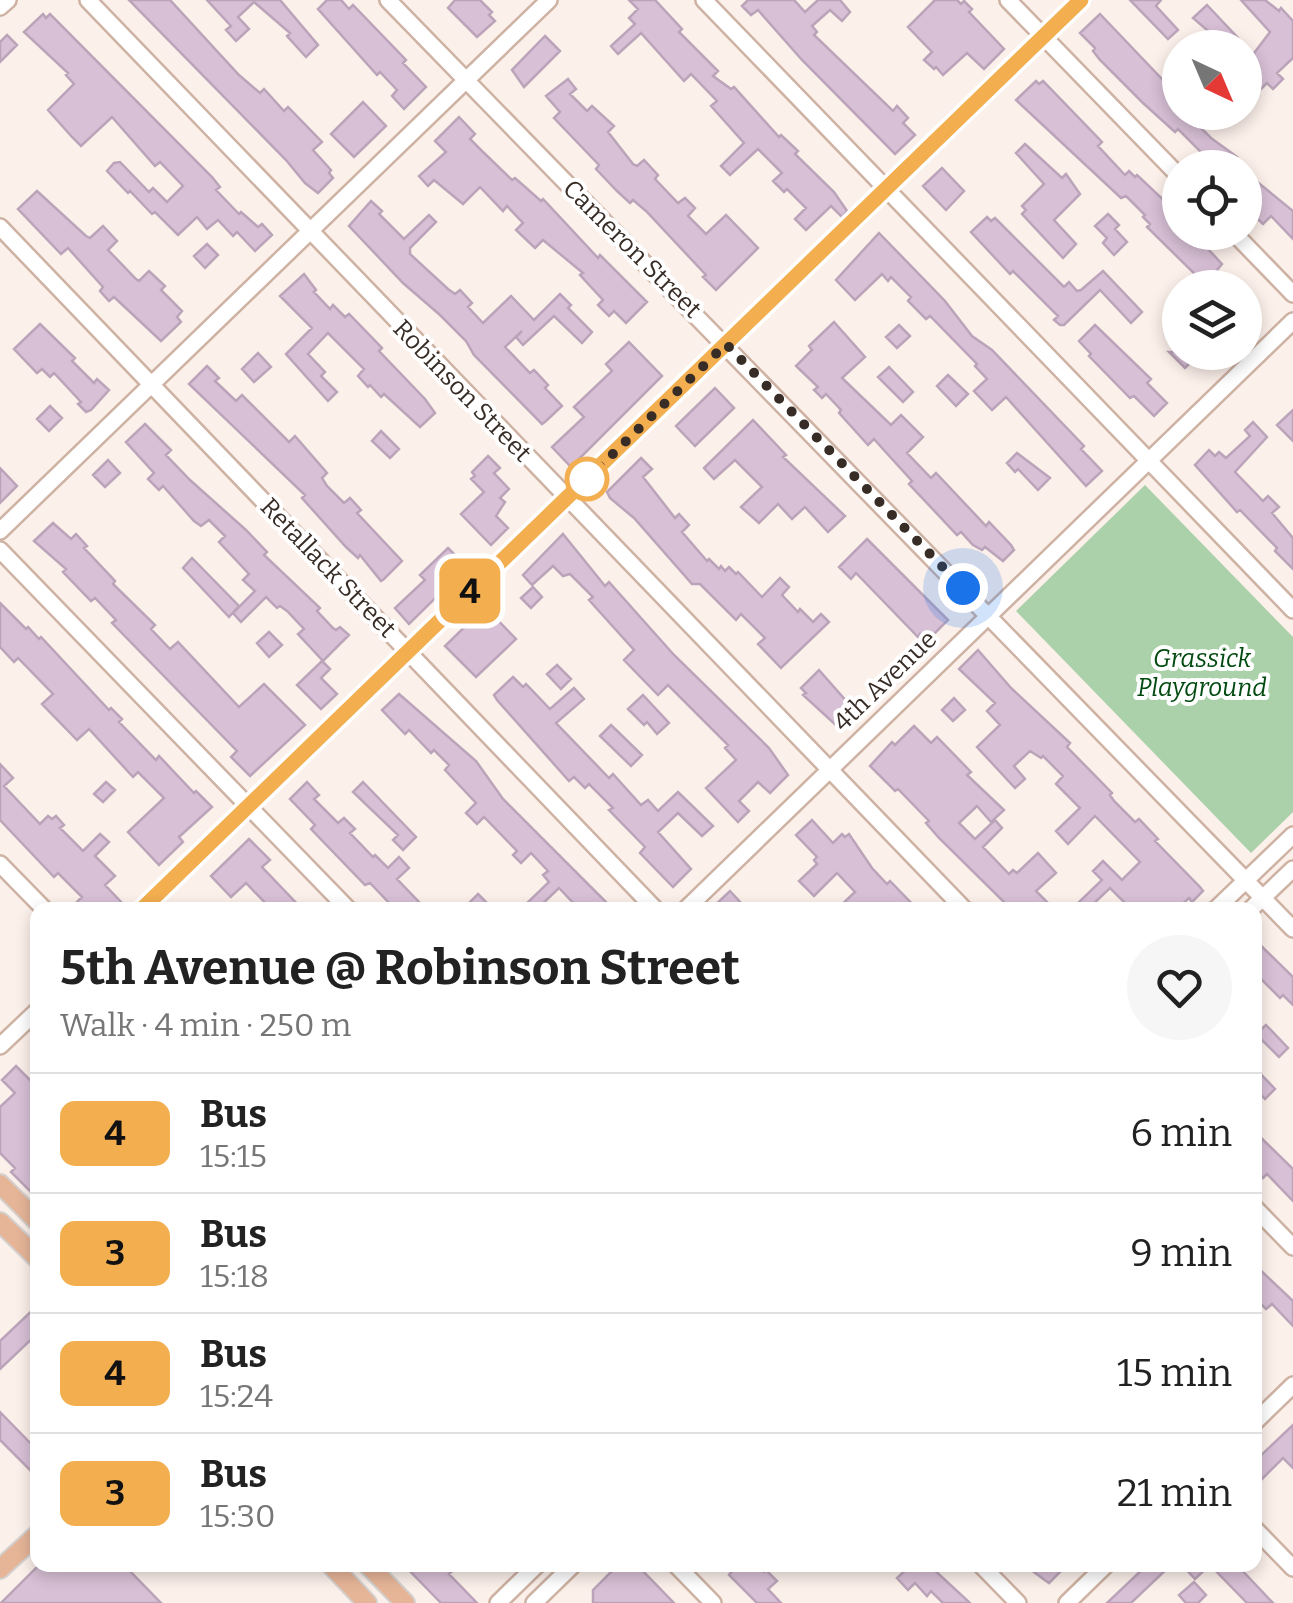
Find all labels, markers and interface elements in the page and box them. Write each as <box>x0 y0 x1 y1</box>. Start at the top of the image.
north arrow <box>1162 30 1262 130</box>
map controls <box>1162 30 1262 370</box>
button: locate <box>1162 150 1262 250</box>
street label: Cameron Street <box>557 174 707 324</box>
button: layers <box>1162 270 1262 370</box>
street label: Robinson Street <box>387 314 537 468</box>
unlabelled marker <box>566 458 608 500</box>
street label: Retallack Street <box>254 492 402 644</box>
line badge: 4 <box>438 558 502 624</box>
your location <box>938 563 988 613</box>
text: 4 <box>459 570 481 612</box>
street label: 4th Avenue <box>827 624 943 738</box>
park label: Grassick Playground <box>1137 644 1267 703</box>
button: heart <box>1127 935 1232 1040</box>
text: 5th Avenue @ Robinson Street <box>60 939 740 997</box>
text: Walk · 4 min · 250 m <box>60 1006 351 1044</box>
text: Bus <box>200 1091 267 1137</box>
text: 6 min <box>1130 1110 1232 1156</box>
text: 4 <box>104 1112 126 1154</box>
text: 15:15 <box>200 1137 267 1175</box>
text: Bus <box>200 1211 267 1257</box>
text: 9 min <box>1131 1230 1232 1276</box>
text: 3 <box>105 1232 125 1274</box>
text: 15:18 <box>200 1257 269 1295</box>
text: Bus <box>200 1331 267 1377</box>
text: 15 min <box>1117 1350 1232 1396</box>
text: 4 <box>104 1352 126 1394</box>
text: 15:24 <box>200 1377 273 1415</box>
text: Bus <box>200 1451 267 1497</box>
text: 21 min <box>1117 1470 1232 1516</box>
text: 3 <box>105 1472 125 1514</box>
text: 15:30 <box>200 1497 276 1535</box>

